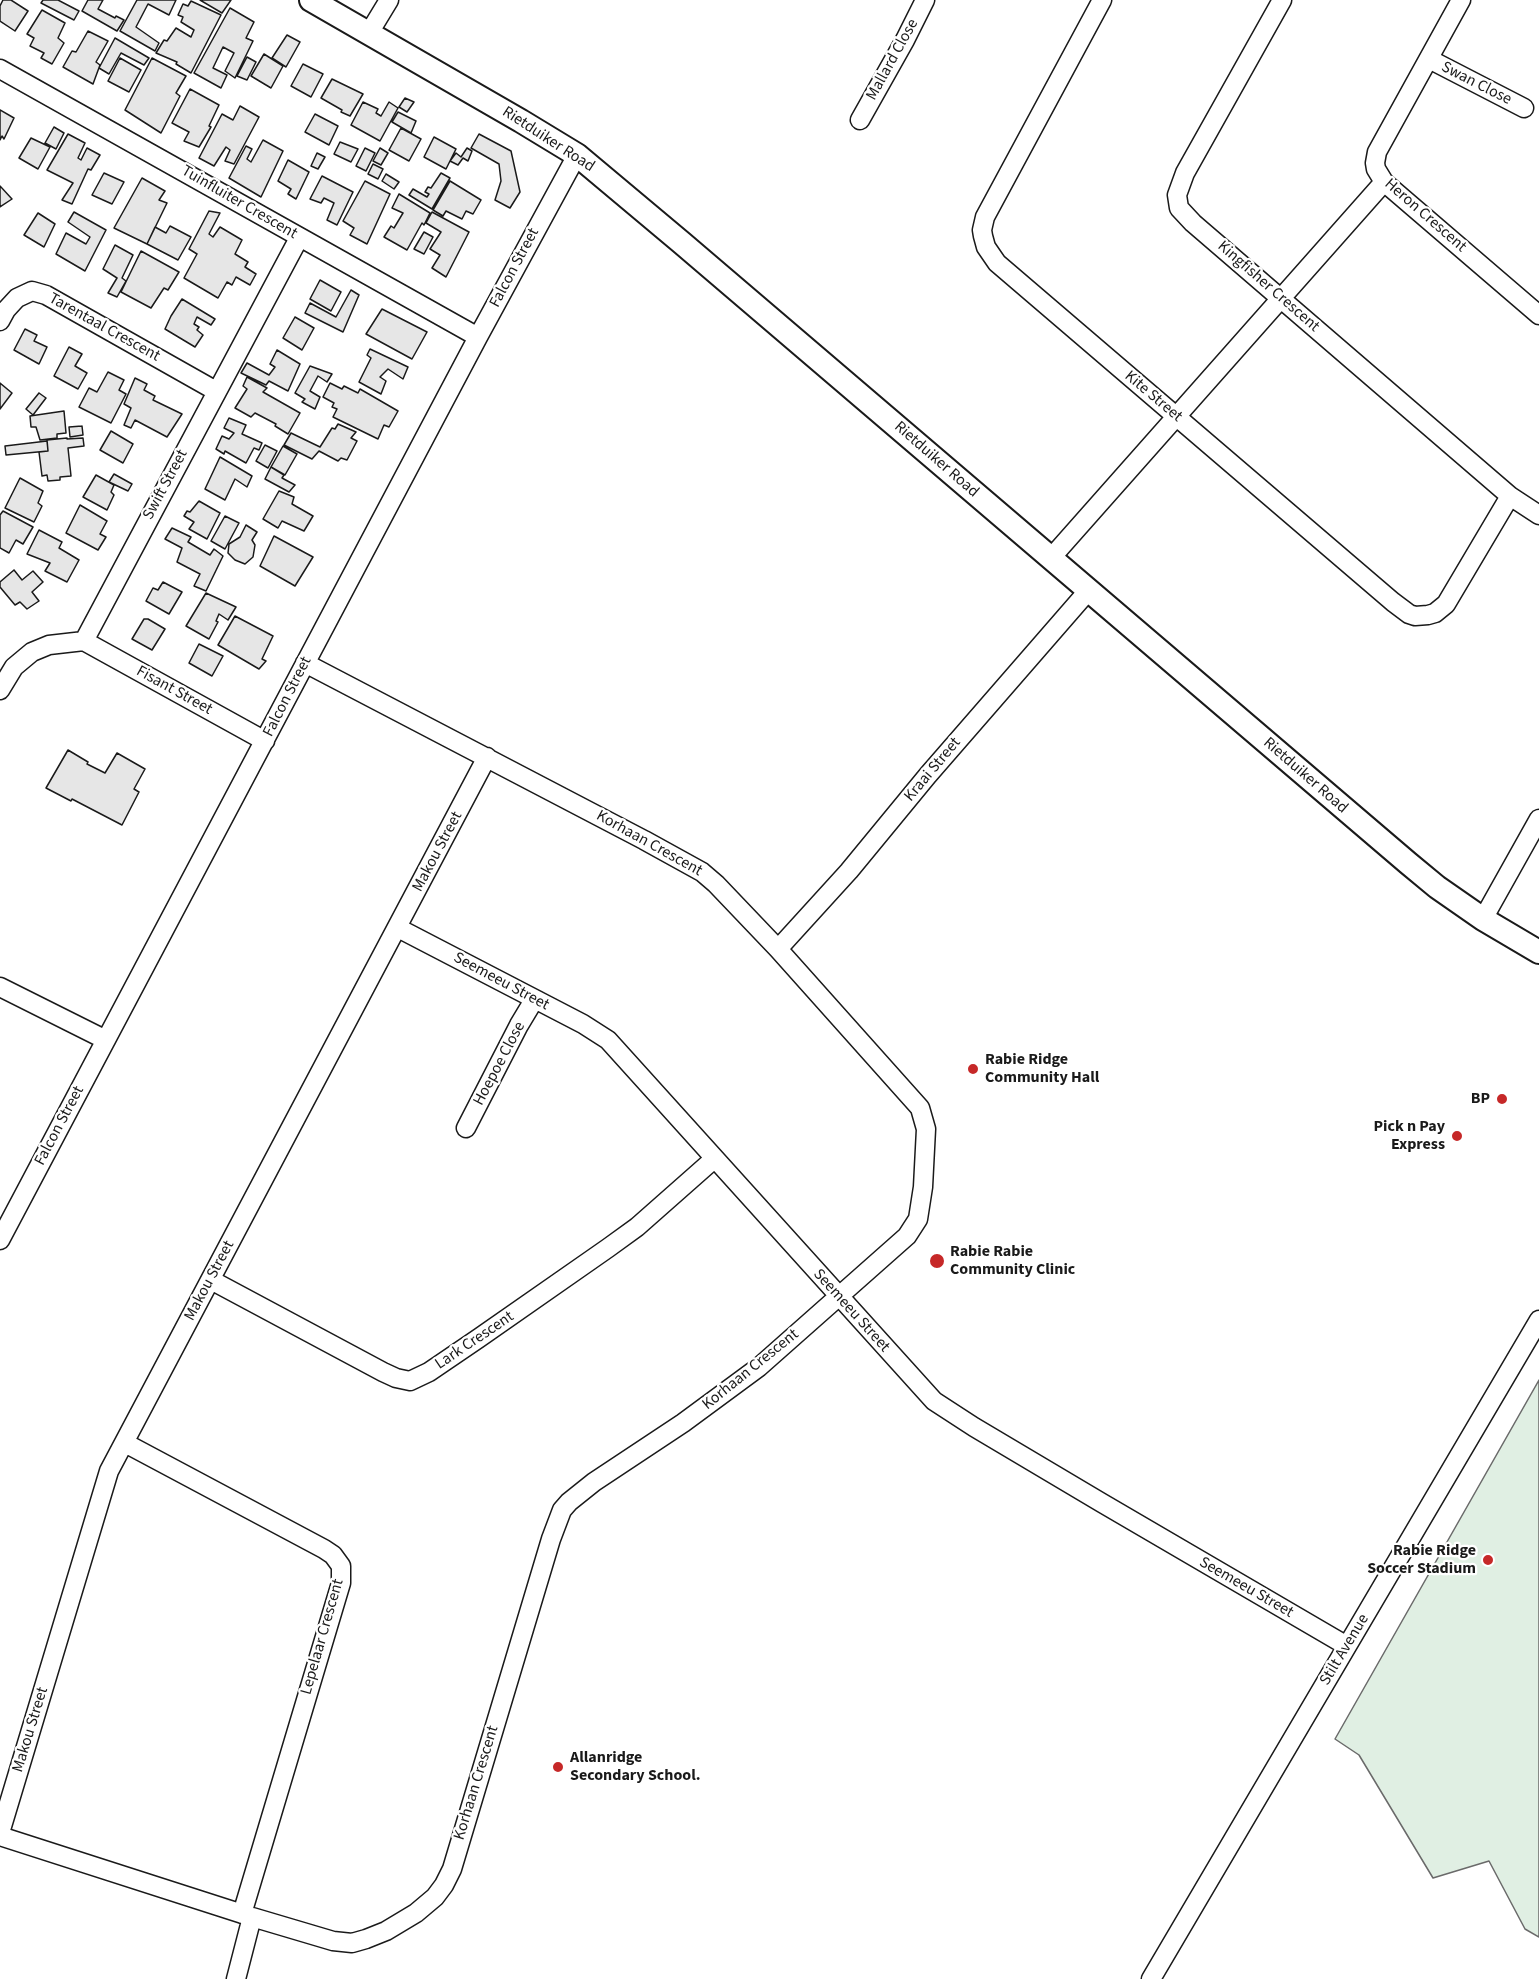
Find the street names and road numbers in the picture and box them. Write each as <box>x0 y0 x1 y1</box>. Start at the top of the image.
street label: Mallard Close <box>863 16 923 104</box>
street label: Swan Close <box>1438 58 1514 110</box>
street label: Rietduiker Road <box>498 103 598 177</box>
street label: Tuinfluiter Crescent <box>178 162 300 244</box>
street label: Heron Crescent <box>1380 175 1470 257</box>
street label: Falcon Street <box>486 225 544 311</box>
street label: Kingfisher Crescent <box>1213 237 1323 337</box>
street label: Tarentaal Crescent <box>45 289 163 367</box>
street label: Kite Street <box>1120 367 1186 427</box>
street label: Rietduiker Road <box>890 418 982 502</box>
street label: Swift Street <box>140 447 192 523</box>
street label: Falcon Street <box>260 654 316 740</box>
street label: Fisant Street <box>133 662 215 720</box>
street label: Kraai Street <box>901 734 965 806</box>
street label: Rietduiker Road <box>1259 734 1351 818</box>
street label: Korhaan Crescent <box>593 807 705 881</box>
street label: Makou Street <box>409 809 467 895</box>
street label: Seemeeu Street <box>450 949 552 1015</box>
street label: Hoepoe Close <box>470 1019 530 1109</box>
street label: Falcon Street <box>31 1083 89 1169</box>
street label: Makou Street <box>181 1238 239 1324</box>
street label: Seemeeu Street <box>809 1265 893 1357</box>
street label: Lark Crescent <box>432 1308 518 1374</box>
street label: Korhaan Crescent <box>699 1325 803 1415</box>
street label: Seemeeu Street <box>1195 1553 1297 1623</box>
street label: Lepelaar Crescent <box>297 1577 349 1697</box>
street label: Stilt Avenue <box>1316 1611 1374 1689</box>
street label: Makou Street <box>9 1685 53 1775</box>
street label: Korhaan Crescent <box>451 1724 503 1842</box>

